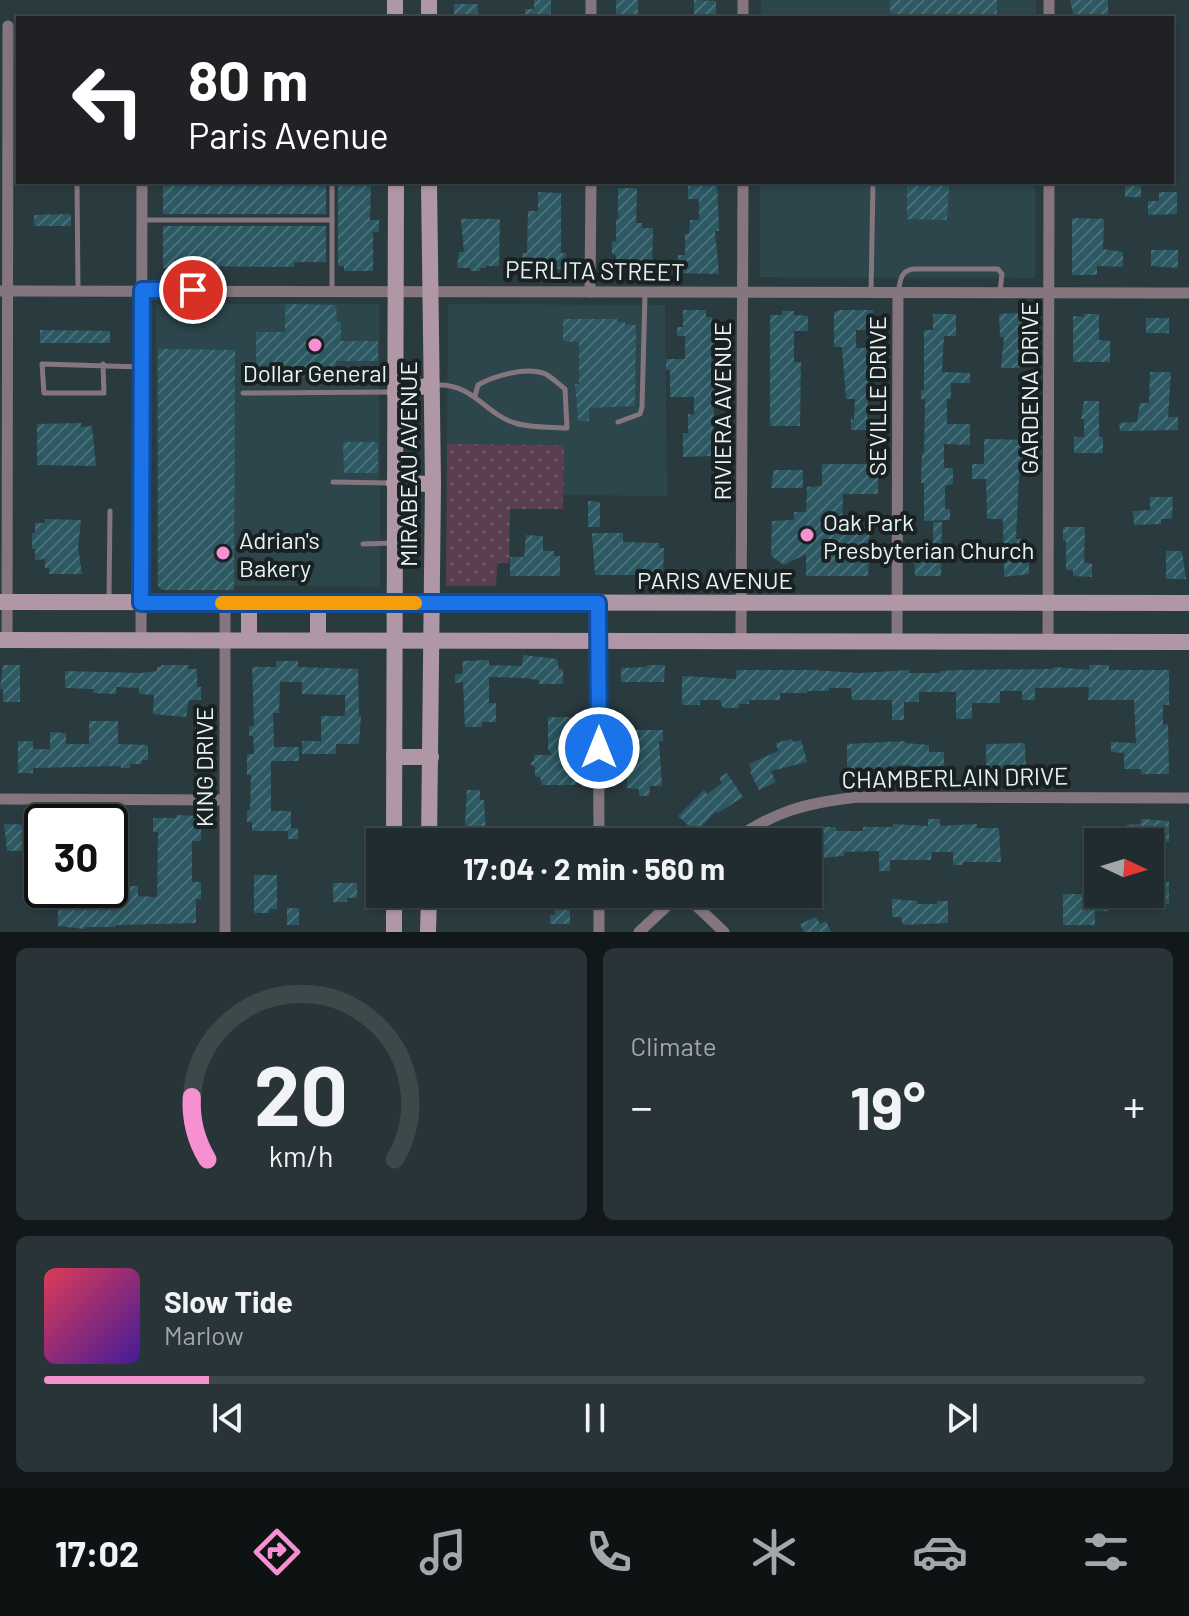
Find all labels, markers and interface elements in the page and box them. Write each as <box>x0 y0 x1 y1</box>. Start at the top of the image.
text: 80 m <box>188 45 308 112</box>
icon: left <box>56 48 160 152</box>
text: Paris Avenue <box>188 113 389 156</box>
street label: PERLITA STREET <box>505 254 685 286</box>
pin <box>159 256 227 324</box>
icon: arrive <box>171 268 215 312</box>
street label: GARDENA DRIVE <box>1014 302 1043 474</box>
street label: SEVILLE DRIVE <box>862 316 891 476</box>
street label: RIVIERA AVENUE <box>707 322 736 500</box>
marker: Dollar General <box>306 336 324 354</box>
place label: Dollar General <box>243 358 387 387</box>
street label: MIRABEAU AVENUE <box>393 361 422 567</box>
place label: Oak Park Presbyterian Church <box>823 507 1034 564</box>
place label: Adrian's Bakery <box>239 525 320 582</box>
marker: Oak Park Presbyterian Church <box>798 526 816 544</box>
marker: Adrian's Bakery <box>214 544 232 562</box>
street label: PARIS AVENUE <box>637 565 793 594</box>
position arrow <box>557 706 641 790</box>
street label: KING DRIVE <box>189 707 218 827</box>
street label: CHAMBERLAIN DRIVE <box>841 761 1069 793</box>
speed limit sign: 30 <box>24 804 128 908</box>
north arrow <box>1084 828 1164 908</box>
map controls <box>1084 828 1164 908</box>
text: 17:04 · 2 min · 560 m <box>463 850 725 886</box>
text: Climate <box>631 1030 717 1061</box>
text: 20 <box>254 1043 348 1143</box>
text: 19° <box>850 1070 926 1142</box>
text: − <box>631 1079 653 1132</box>
text: + <box>1123 1079 1145 1132</box>
text: km/h <box>269 1138 334 1173</box>
text: Slow Tide <box>164 1283 293 1319</box>
text: Marlow <box>164 1319 244 1350</box>
icon: previous <box>206 1396 250 1440</box>
icon: pause <box>573 1396 617 1440</box>
icon: next <box>940 1396 984 1440</box>
icon: directions <box>249 1524 305 1580</box>
icon: music <box>415 1524 471 1580</box>
icon: phone <box>581 1524 637 1580</box>
icon: climate <box>746 1524 802 1580</box>
icon: car <box>912 1524 968 1580</box>
icon: filters <box>1078 1524 1134 1580</box>
text: 17:02 <box>55 1531 139 1574</box>

